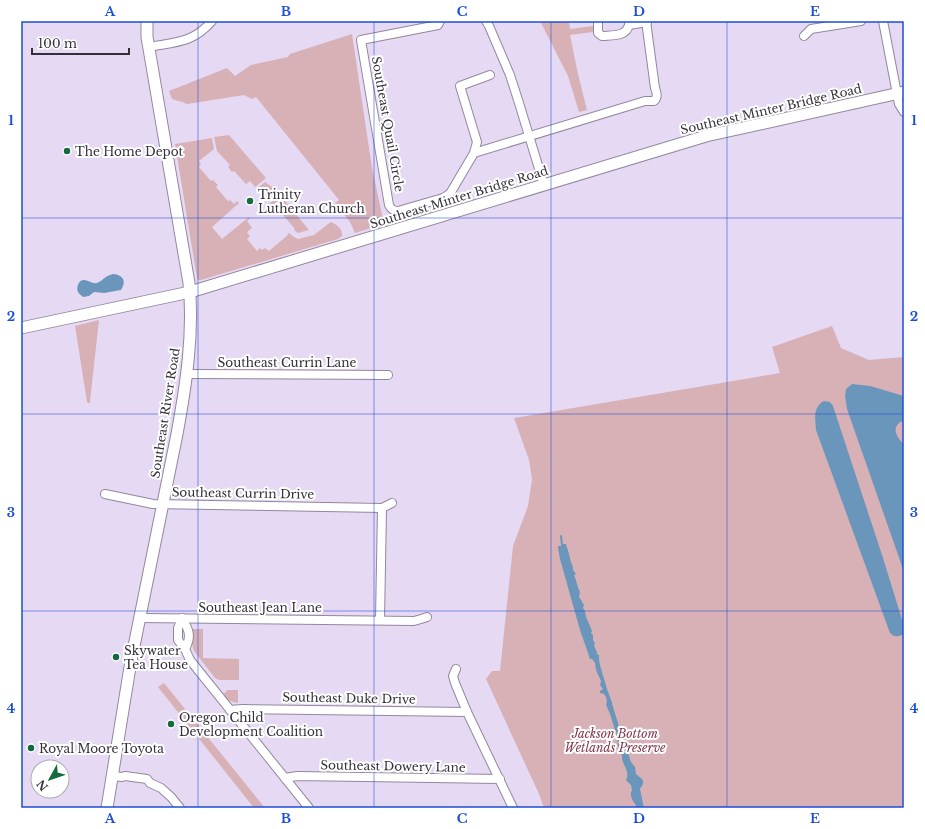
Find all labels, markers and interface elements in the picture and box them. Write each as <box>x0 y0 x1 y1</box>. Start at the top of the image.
text: A <box>104 3 116 20</box>
text: B <box>281 3 291 20</box>
text: C <box>457 3 468 20</box>
text: D <box>633 3 645 20</box>
text: E <box>810 3 820 20</box>
scale bar <box>32 30 129 56</box>
text: 100 m <box>38 36 77 51</box>
street label: Southeast Quail Circle <box>369 55 407 193</box>
street label: Southeast Minter Bridge Road <box>679 81 863 137</box>
text: 1 <box>8 112 14 129</box>
text: 1 <box>911 112 917 129</box>
place label: The Home Depot <box>75 144 184 159</box>
marker: The Home Depot <box>62 146 72 156</box>
street label: Southeast Minter Bridge Road <box>368 163 550 231</box>
place label: Trinity Lutheran Church <box>258 187 365 216</box>
marker: Trinity Lutheran Church <box>245 196 255 206</box>
text: 2 <box>7 308 15 325</box>
text: 2 <box>910 308 918 325</box>
street label: Southeast River Road <box>147 347 183 479</box>
street label: Southeast Currin Lane <box>218 355 357 370</box>
street label: Southeast Currin Drive <box>172 484 315 502</box>
text: 3 <box>7 504 15 521</box>
text: 3 <box>910 504 918 521</box>
street label: Southeast Jean Lane <box>198 600 322 615</box>
place label: Skywater Tea House <box>124 643 188 672</box>
marker: Skywater Tea House <box>111 652 121 662</box>
street label: Southeast Duke Drive <box>282 689 416 707</box>
text: 4 <box>7 700 16 717</box>
text: 4 <box>910 700 919 717</box>
place label: Oregon Child Development Coalition <box>179 710 323 739</box>
marker: Oregon Child Development Coalition <box>166 719 176 729</box>
park label: Jackson Bottom Wetlands Preserve <box>564 726 666 755</box>
place label: Royal Moore Toyota <box>39 741 164 756</box>
marker: Royal Moore Toyota <box>26 743 36 753</box>
street label: Southeast Dowery Lane <box>320 757 466 775</box>
north arrow <box>30 759 70 799</box>
text: N <box>33 776 51 794</box>
text: A <box>104 810 116 827</box>
text: B <box>281 810 291 827</box>
text: C <box>457 810 468 827</box>
text: D <box>633 810 645 827</box>
text: E <box>810 810 820 827</box>

